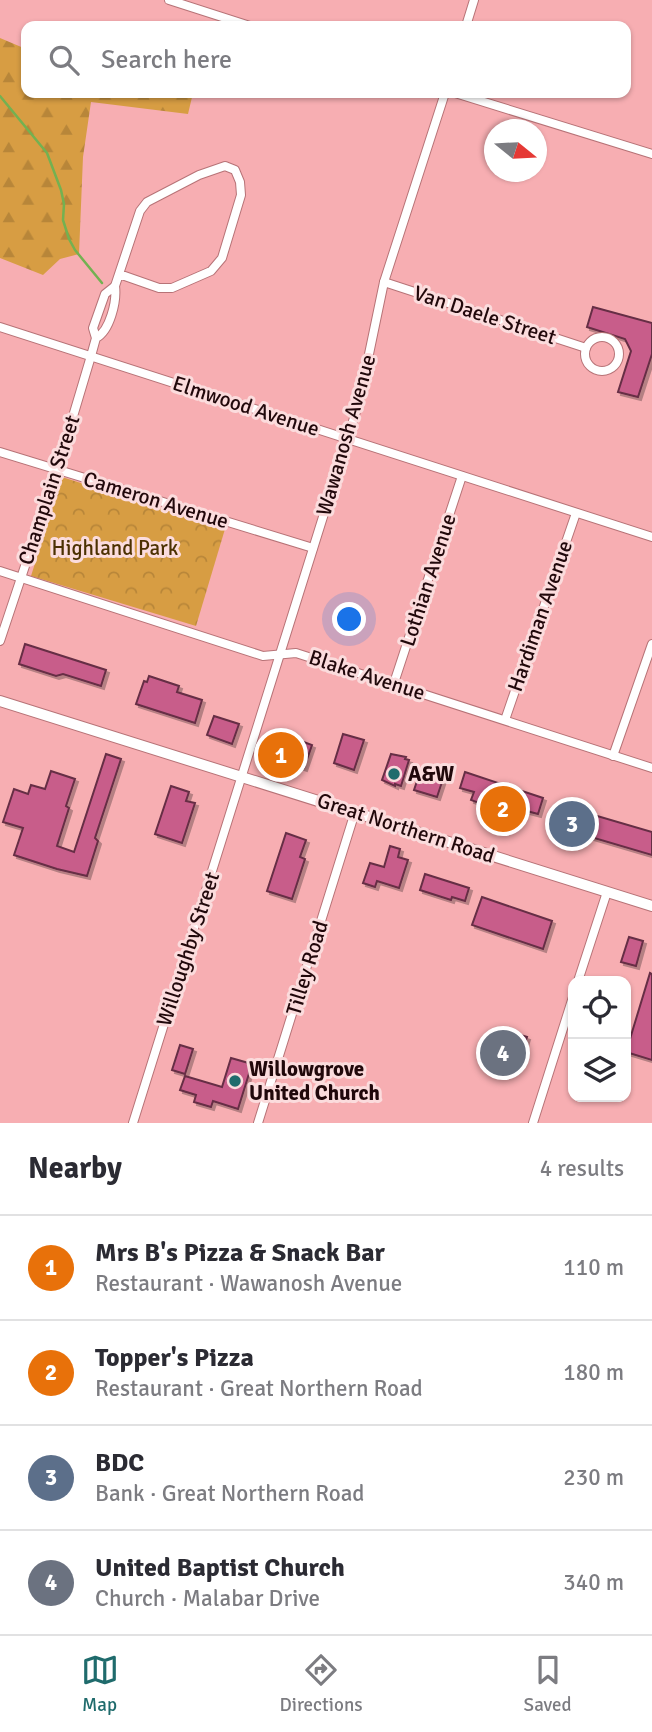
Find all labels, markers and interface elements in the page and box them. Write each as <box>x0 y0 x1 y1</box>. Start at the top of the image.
search box <box>21 21 631 98</box>
icon: search <box>45 41 83 79</box>
text: Search here <box>101 44 232 76</box>
north arrow <box>484 119 547 182</box>
street label: Van Daele Street <box>410 280 560 350</box>
street label: Wawanosh Avenue <box>311 351 381 519</box>
street label: Elmwood Avenue <box>169 370 323 442</box>
street label: Champlain Street <box>13 412 85 568</box>
street label: Cameron Avenue <box>80 466 232 534</box>
street label: Lothian Avenue <box>394 510 462 650</box>
park label: Highland Park <box>52 535 179 561</box>
street label: Hardiman Avenue <box>502 537 578 695</box>
your location <box>332 602 366 636</box>
street label: Blake Avenue <box>306 644 428 706</box>
pin: 1 <box>258 729 304 781</box>
place label: A&W <box>408 761 454 787</box>
marker: A&W <box>386 766 402 782</box>
pin: 2 <box>480 783 526 835</box>
street label: Great Northern Road <box>314 787 498 869</box>
pin: 3 <box>549 798 595 850</box>
street label: Willoughby Street <box>151 869 225 1029</box>
street label: Tilley Road <box>280 918 334 1018</box>
map controls <box>568 976 631 1102</box>
button: locate <box>568 976 631 1039</box>
pin: 4 <box>480 1027 526 1079</box>
button: layers <box>568 1039 631 1102</box>
place label: Willowgrove United Church <box>249 1056 380 1106</box>
marker: Willowgrove United Church <box>227 1073 243 1089</box>
text: Nearby <box>28 1150 122 1187</box>
text: 4 results <box>540 1154 624 1183</box>
text: Mrs B's Pizza & Snack Bar <box>95 1237 385 1269</box>
text: 1 <box>45 1253 57 1282</box>
text: 110 m <box>563 1253 624 1282</box>
text: Restaurant · Wawanosh Avenue <box>95 1269 402 1298</box>
text: Topper's Pizza <box>95 1342 254 1374</box>
text: 2 <box>45 1358 57 1387</box>
text: 180 m <box>563 1358 624 1387</box>
text: Restaurant · Great Northern Road <box>95 1374 423 1403</box>
text: BDC <box>95 1447 144 1479</box>
text: 3 <box>45 1463 57 1492</box>
text: 230 m <box>563 1463 624 1492</box>
text: Bank · Great Northern Road <box>95 1479 365 1508</box>
text: United Baptist Church <box>95 1552 345 1584</box>
text: 4 <box>45 1568 57 1597</box>
text: 340 m <box>563 1568 624 1597</box>
text: Church · Malabar Drive <box>95 1584 320 1613</box>
tab: Map <box>81 1651 119 1717</box>
tab: Directions <box>280 1651 363 1717</box>
tab: Saved <box>524 1651 571 1717</box>

